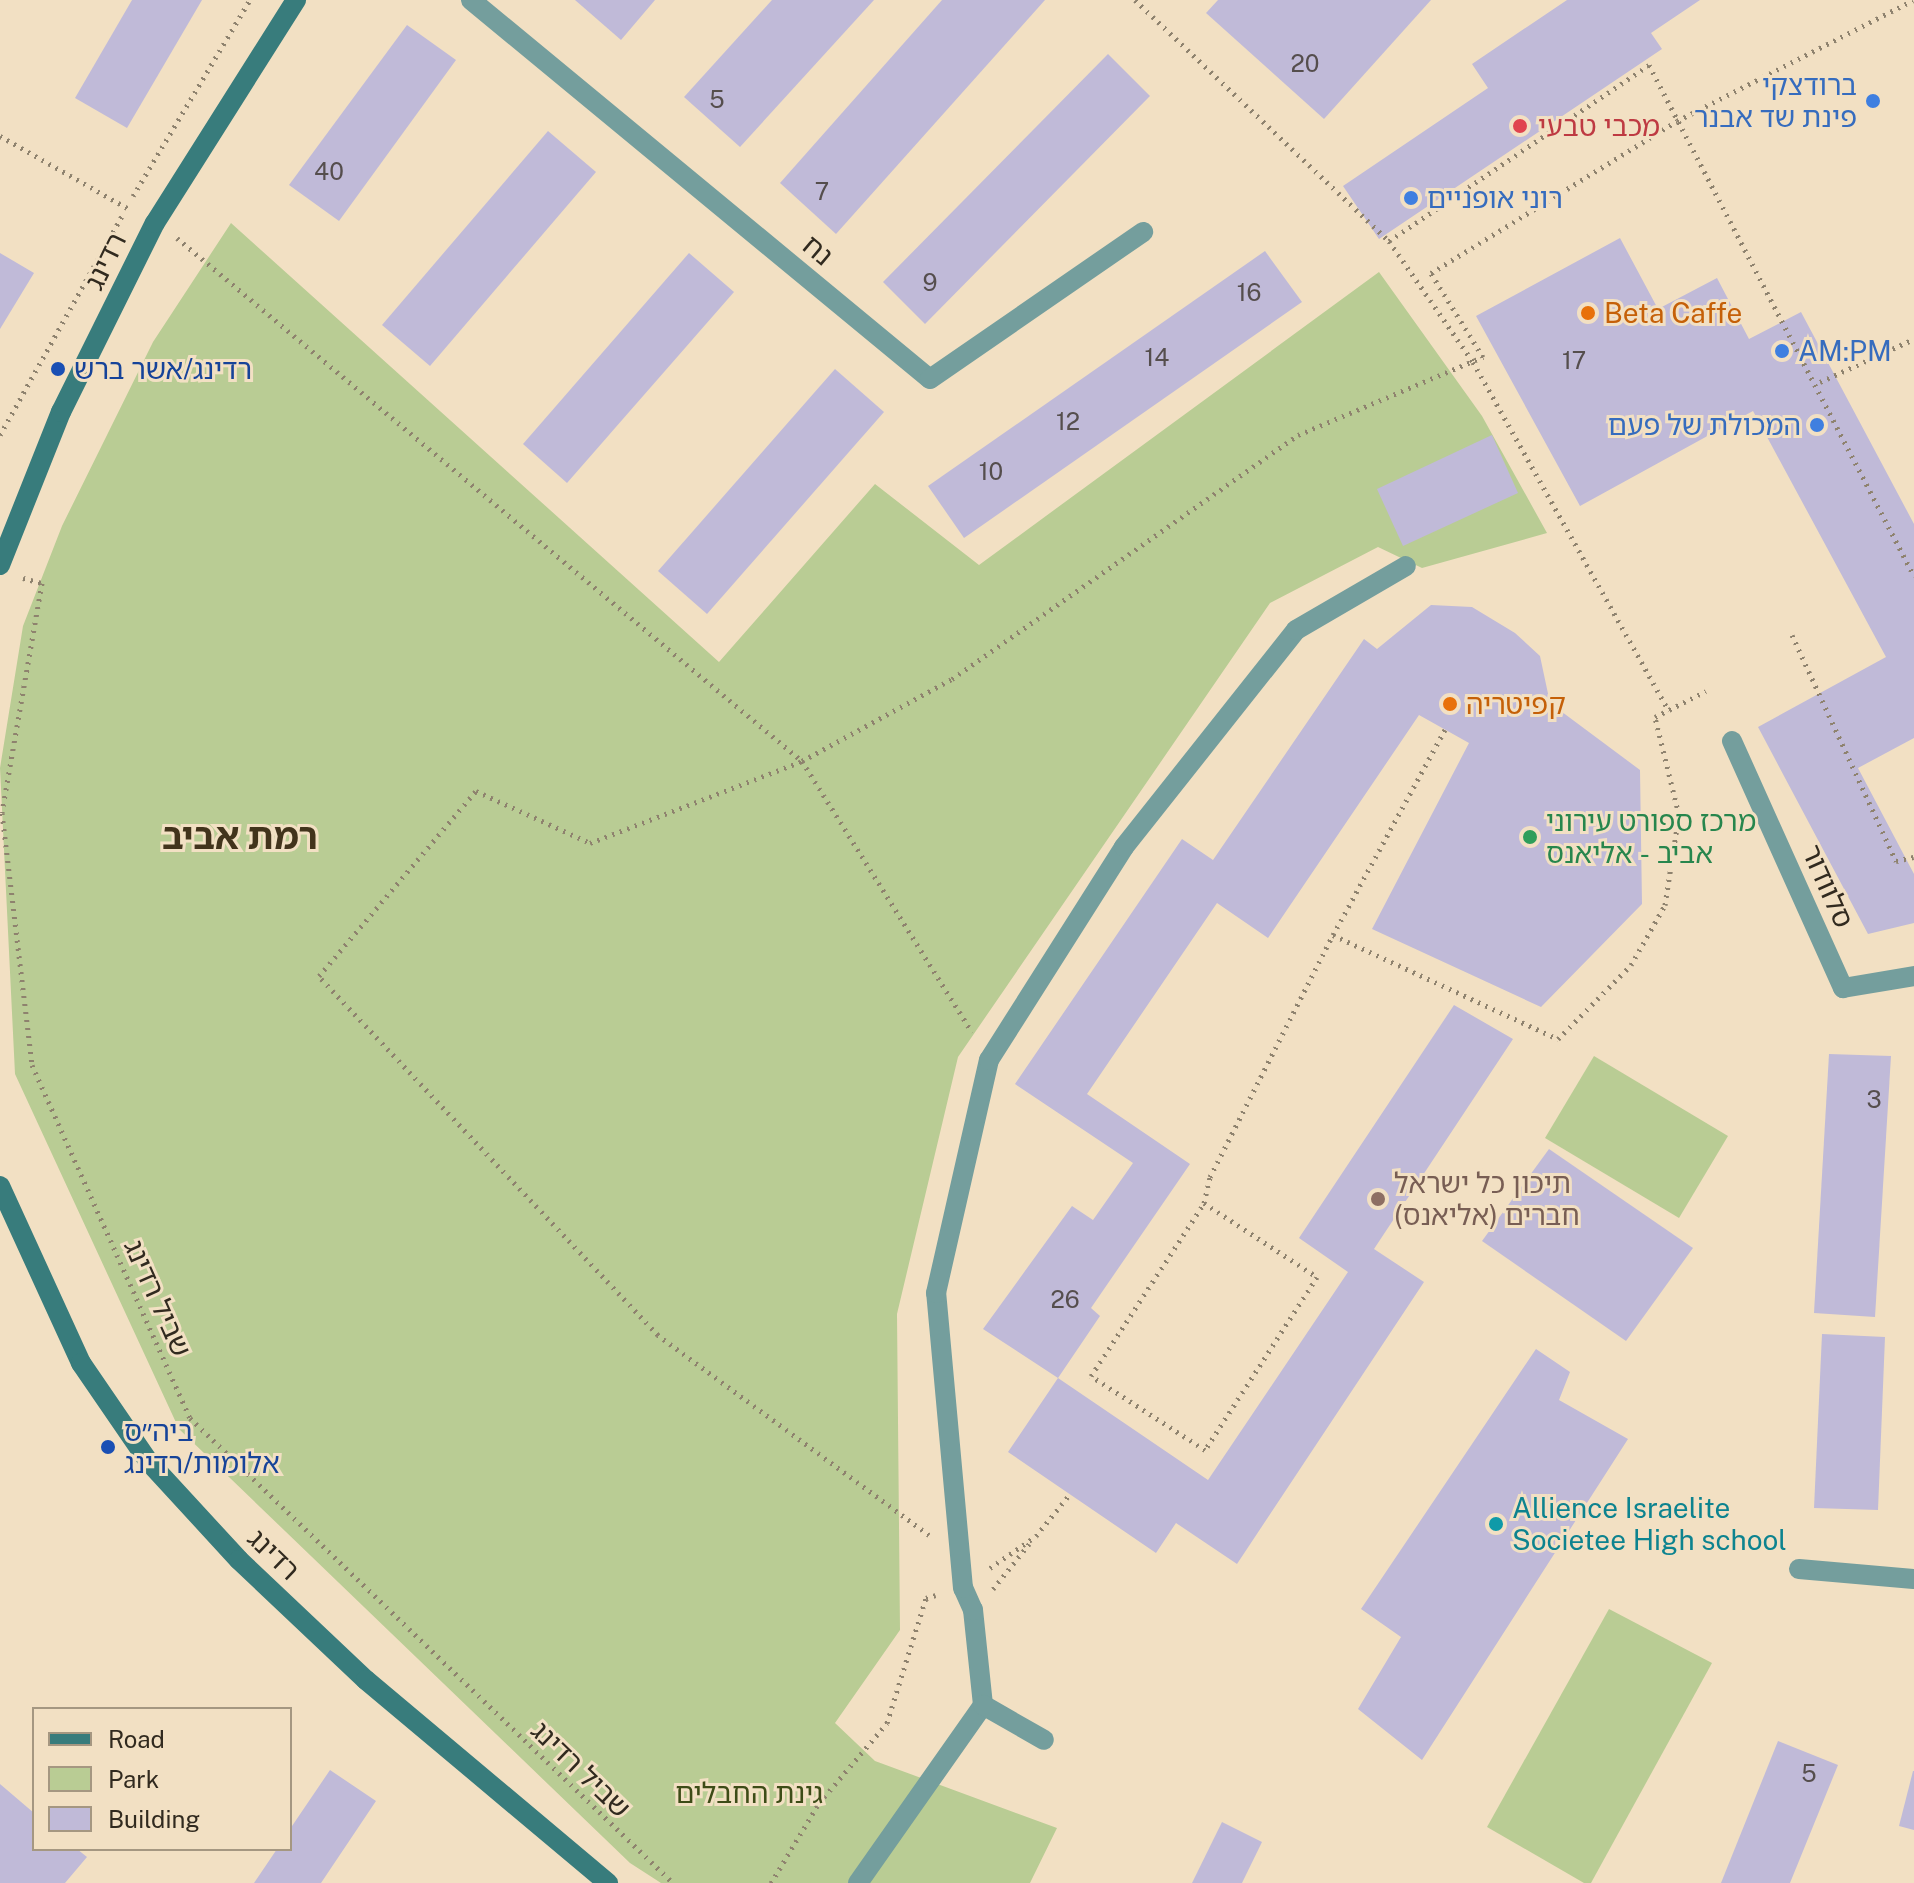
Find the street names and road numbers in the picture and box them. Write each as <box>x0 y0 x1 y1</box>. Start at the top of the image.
street label: רדינג <box>77 227 133 295</box>
street label: נח <box>796 228 840 272</box>
street label: סלוודור <box>1795 839 1861 933</box>
street label: שביל רדינג <box>117 1234 199 1362</box>
street label: רדינג <box>241 1521 307 1587</box>
street label: שביל רדינג <box>525 1714 637 1824</box>

